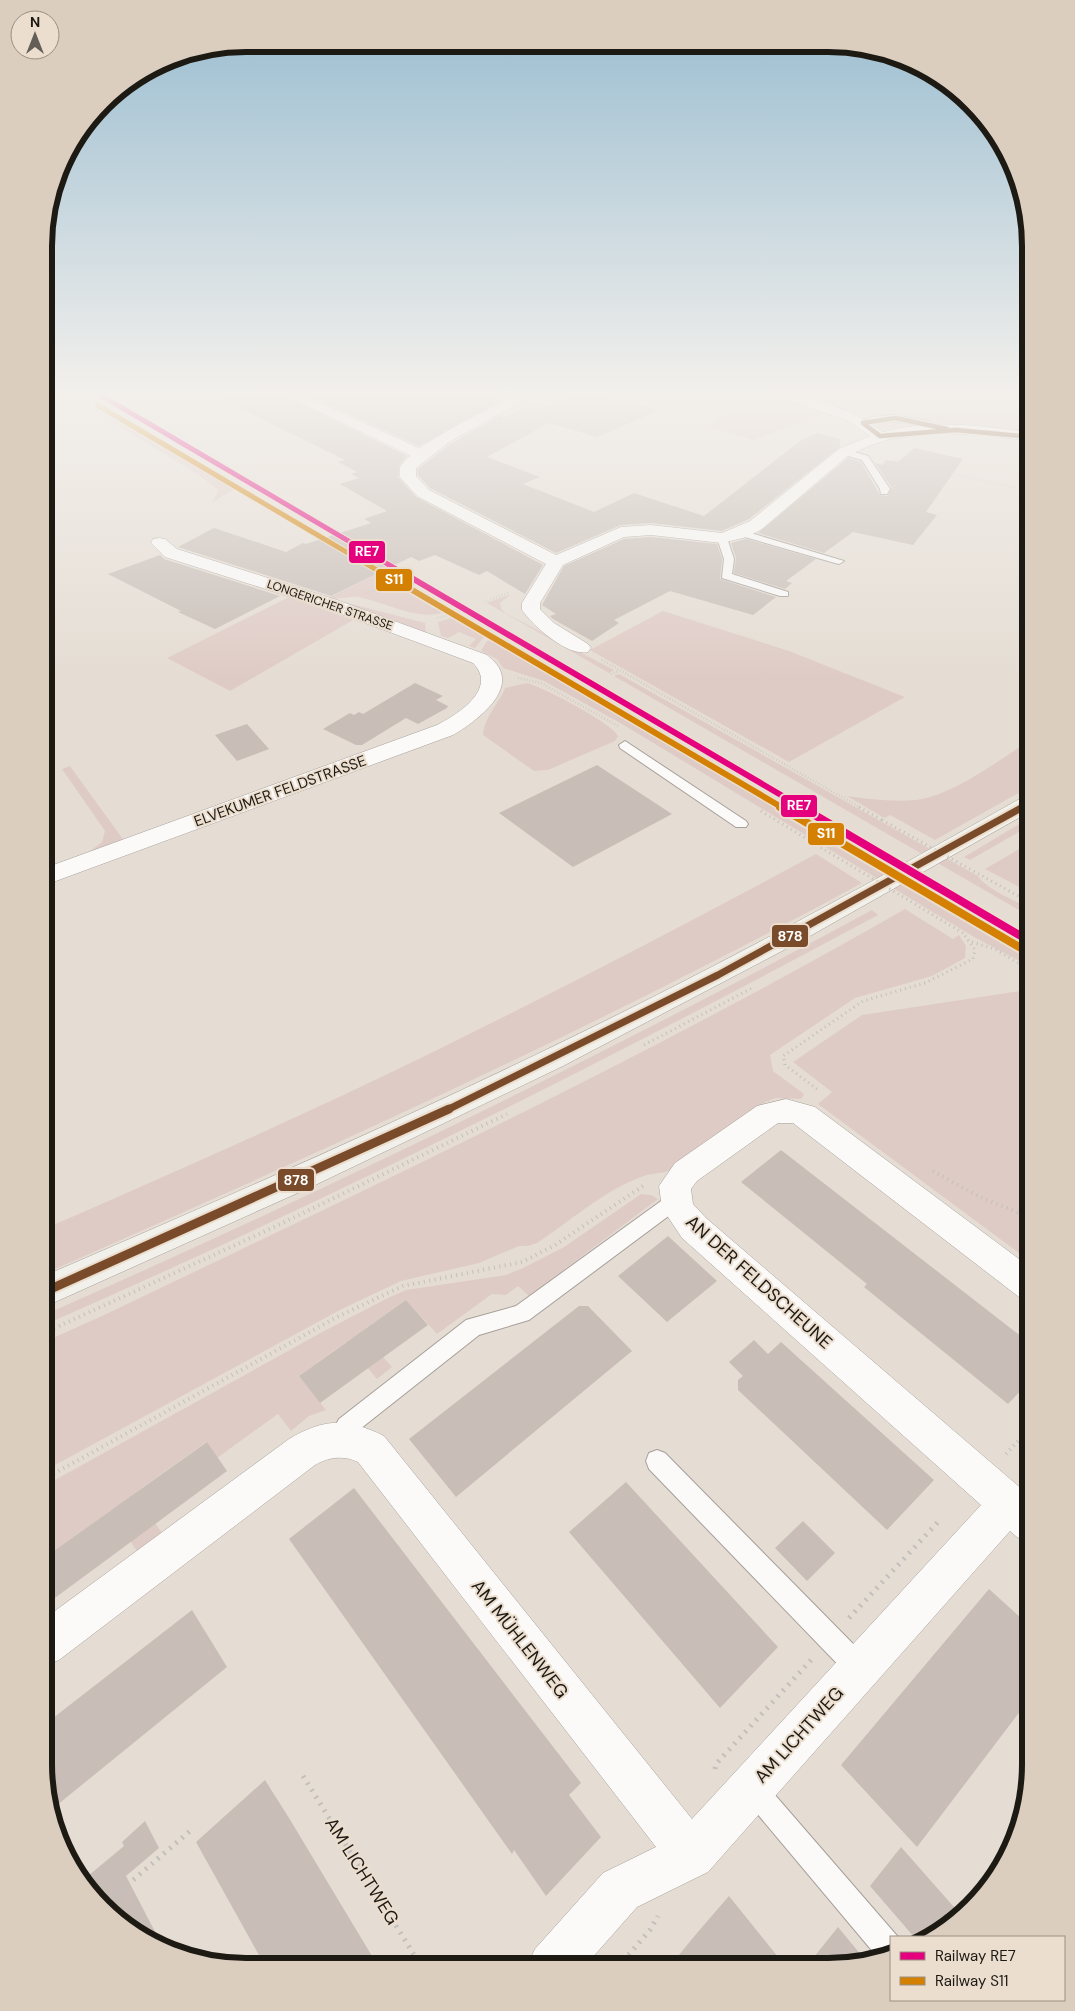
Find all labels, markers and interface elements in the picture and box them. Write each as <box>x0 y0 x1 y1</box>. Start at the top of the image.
north arrow <box>10 10 60 60</box>
text: N <box>30 13 40 31</box>
line badge: RE7 <box>348 540 386 564</box>
text: RE7 <box>355 542 380 560</box>
line badge: S11 <box>375 568 413 592</box>
text: S11 <box>385 570 403 588</box>
street label: LONGERICHER STRASSE <box>265 576 395 634</box>
street label: ELVEKUMER FELDSTRASSE <box>191 750 369 832</box>
line badge: RE7 <box>780 794 818 818</box>
text: RE7 <box>787 796 812 814</box>
line badge: S11 <box>807 822 845 846</box>
text: S11 <box>817 824 835 842</box>
line badge: 878 <box>771 924 809 948</box>
text: 878 <box>778 927 803 945</box>
line badge: 878 <box>277 1168 315 1192</box>
text: 878 <box>284 1171 309 1189</box>
street label: AN DER FELDSCHEUNE <box>681 1210 837 1354</box>
street label: AM MÜHLENWEG <box>466 1575 574 1703</box>
street label: AM LICHTWEG <box>749 1682 849 1788</box>
street label: AM LICHTWEG <box>319 1813 405 1929</box>
legend <box>890 1936 1065 2001</box>
text: Railway RE7 <box>935 1946 1016 1966</box>
text: Railway S11 <box>935 1971 1008 1991</box>

